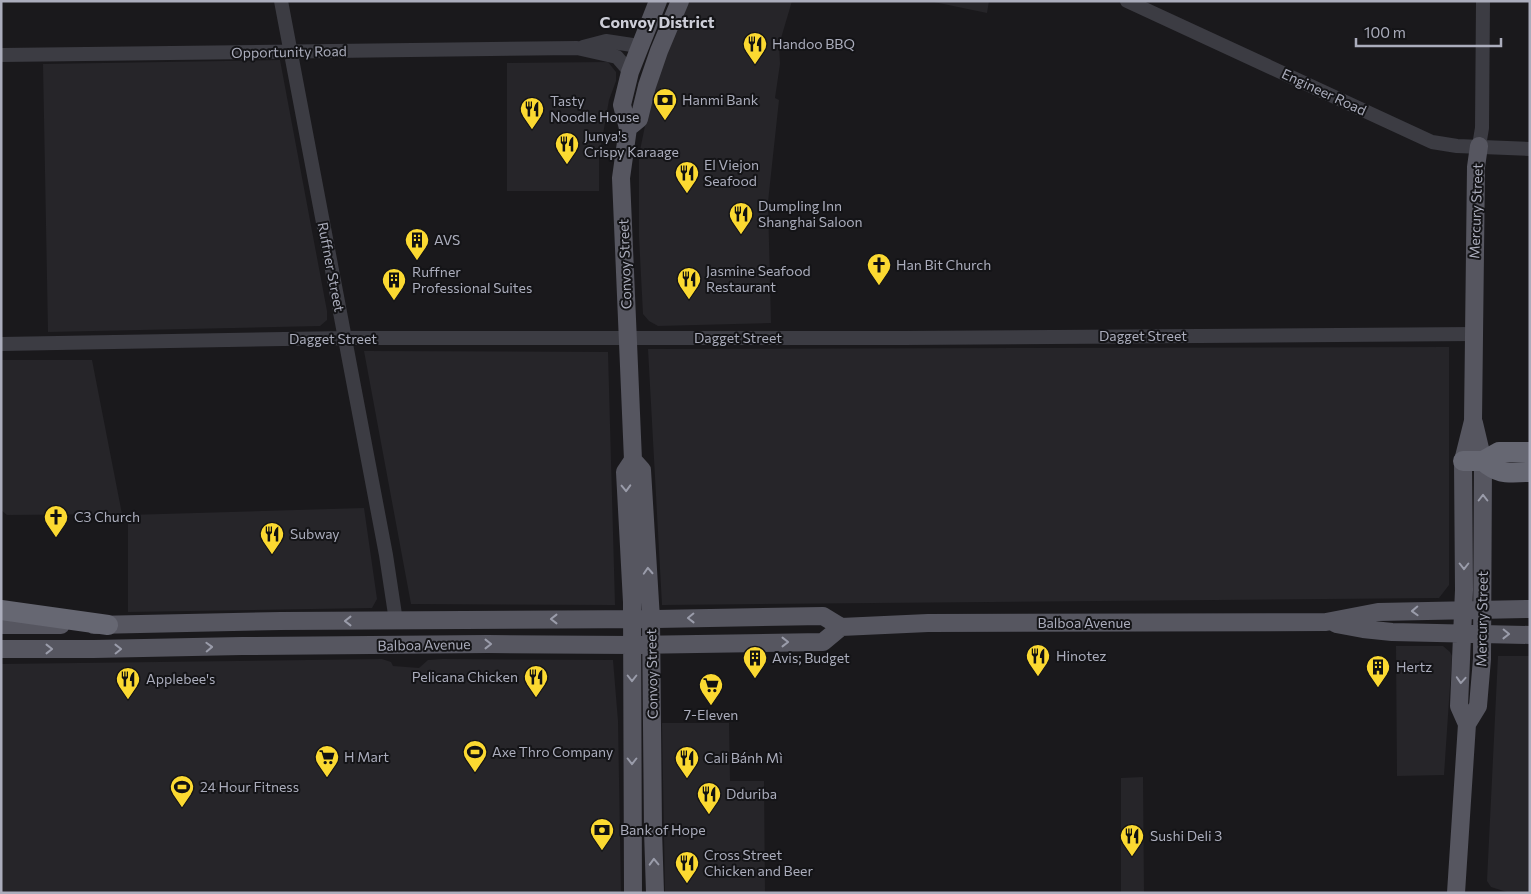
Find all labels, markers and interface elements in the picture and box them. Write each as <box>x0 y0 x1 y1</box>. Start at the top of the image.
district label: Convoy District <box>600 12 715 31</box>
scale bar <box>1356 15 1501 47</box>
text: 100 m <box>1364 23 1406 41</box>
restaurant icon: Handoo BBQ <box>742 31 768 65</box>
place label: Handoo BBQ <box>772 35 855 52</box>
street label: Opportunity Road <box>231 42 347 61</box>
street label: Engineer Road <box>1279 65 1369 119</box>
bank icon: Hanmi Bank <box>652 87 678 121</box>
place label: Hanmi Bank <box>682 91 759 108</box>
place label: Tasty Noodle House <box>550 92 639 125</box>
restaurant icon: Tasty Noodle House <box>519 96 545 130</box>
place label: Junya's Crispy Karaage <box>584 127 679 160</box>
restaurant icon: Junya's Crispy Karaage <box>554 131 580 165</box>
place label: El Viejon Seafood <box>704 156 759 189</box>
restaurant icon: El Viejon Seafood <box>674 160 700 194</box>
street label: Mercury Street <box>1465 162 1486 259</box>
place label: Dumpling Inn Shanghai Saloon <box>758 197 863 230</box>
restaurant icon: Dumpling Inn Shanghai Saloon <box>728 201 754 235</box>
street label: Convoy Street <box>614 218 635 309</box>
street label: Ruffner Street <box>314 221 349 314</box>
building icon: AVS <box>404 227 430 261</box>
place label: AVS <box>434 231 460 248</box>
church icon: Han Bit Church <box>866 252 892 286</box>
place label: Han Bit Church <box>896 256 991 273</box>
place label: Jasmine Seafood Restaurant <box>706 262 811 295</box>
place label: Ruffner Professional Suites <box>412 263 532 296</box>
restaurant icon: Jasmine Seafood Restaurant <box>676 266 702 300</box>
building icon: Ruffner Professional Suites <box>381 267 407 301</box>
street label: Dagget Street <box>1099 327 1187 344</box>
street label: Dagget Street <box>694 329 782 346</box>
street label: Dagget Street <box>289 330 377 347</box>
one-way arrow <box>621 485 631 493</box>
one-way arrow <box>1478 494 1488 502</box>
church icon: C3 Church <box>43 504 69 538</box>
place label: C3 Church <box>74 508 140 525</box>
restaurant icon: Subway <box>259 521 285 555</box>
place label: Subway <box>290 525 340 542</box>
one-way arrow <box>1459 562 1469 570</box>
one-way arrow <box>643 566 654 574</box>
street label: Mercury Street <box>1472 571 1491 667</box>
one-way arrow <box>1411 606 1419 617</box>
one-way arrow <box>687 613 695 624</box>
one-way arrow <box>549 614 557 624</box>
street label: Balboa Avenue <box>1037 614 1131 631</box>
one-way arrow <box>343 616 351 626</box>
street label: Convoy Street <box>642 628 661 719</box>
one-way arrow <box>1502 629 1510 639</box>
street label: Balboa Avenue <box>377 635 471 654</box>
one-way arrow <box>782 637 789 647</box>
one-way arrow <box>484 639 492 649</box>
one-way arrow <box>205 641 213 652</box>
restaurant icon: Hinotez <box>1025 643 1051 677</box>
one-way arrow <box>46 644 54 654</box>
one-way arrow <box>115 644 123 654</box>
building icon: Avis; Budget <box>742 645 768 679</box>
place label: Hinotez <box>1056 647 1106 664</box>
place label: Avis; Budget <box>772 649 850 666</box>
building icon: Hertz <box>1365 654 1391 688</box>
place label: Hertz <box>1396 658 1432 675</box>
restaurant icon: Pelicana Chicken <box>523 664 549 698</box>
restaurant icon: Applebee's <box>115 666 141 700</box>
place label: Pelicana Chicken <box>412 668 518 685</box>
place label: Applebee's <box>146 670 215 687</box>
supermarket icon: 7-Eleven <box>698 672 724 706</box>
one-way arrow <box>627 675 637 683</box>
one-way arrow <box>1455 676 1466 684</box>
place label: 7-Eleven <box>684 706 738 723</box>
sports icon: Axe Thro Company <box>462 739 488 773</box>
place label: Axe Thro Company <box>492 743 613 760</box>
supermarket icon: H Mart <box>314 744 340 778</box>
restaurant icon: Cali Bánh Mì <box>674 745 700 779</box>
place label: H Mart <box>344 748 389 765</box>
place label: Cali Bánh Mì <box>704 749 783 766</box>
one-way arrow <box>627 757 637 765</box>
sports icon: 24 Hour Fitness <box>169 774 195 808</box>
place label: 24 Hour Fitness <box>200 778 299 795</box>
restaurant icon: Dduriba <box>696 781 722 815</box>
place label: Dduriba <box>726 785 777 802</box>
bank icon: Bank of Hope <box>589 817 615 851</box>
place label: Bank of Hope <box>620 821 706 838</box>
restaurant icon: Sushi Deli 3 <box>1119 823 1145 857</box>
place label: Sushi Deli 3 <box>1150 827 1222 844</box>
place label: Cross Street Chicken and Beer <box>704 846 813 879</box>
restaurant icon: Cross Street Chicken and Beer <box>674 850 700 884</box>
one-way arrow <box>648 857 659 865</box>

